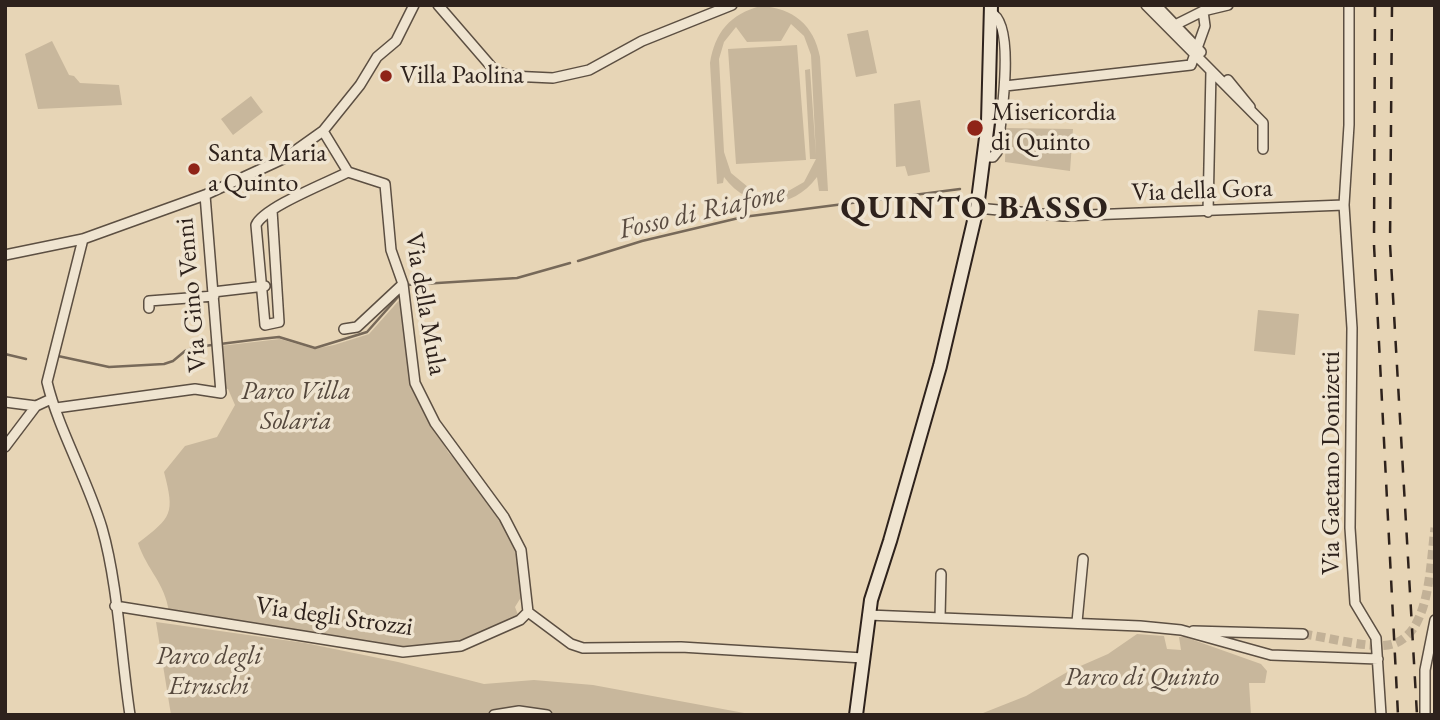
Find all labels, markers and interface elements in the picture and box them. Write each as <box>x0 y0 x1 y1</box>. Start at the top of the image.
place label: Villa Paolina <box>400 60 524 92</box>
marker: Villa Paolina <box>378 68 394 84</box>
place label: Misericordia di Quinto <box>991 97 1116 158</box>
marker: Misericordia di Quinto <box>965 118 985 138</box>
place label: Santa Maria a Quinto <box>208 138 327 200</box>
marker: Santa Maria a Quinto <box>186 161 202 177</box>
street label: Via della Gora <box>1131 173 1273 209</box>
water label: Fosso di Riafone <box>615 177 789 247</box>
district label: QUINTO BASSO <box>842 189 1108 229</box>
street label: Via Gino Venni <box>170 217 214 373</box>
street label: Via della Mula <box>397 230 453 378</box>
street label: Via Gaetano Donizetti <box>1316 351 1348 575</box>
park label: Parco Villa Solaria <box>241 376 351 438</box>
street label: Via degli Strozzi <box>253 591 415 643</box>
park label: Parco degli Etruschi <box>156 641 262 702</box>
park label: Parco di Quinto <box>1065 662 1219 694</box>

